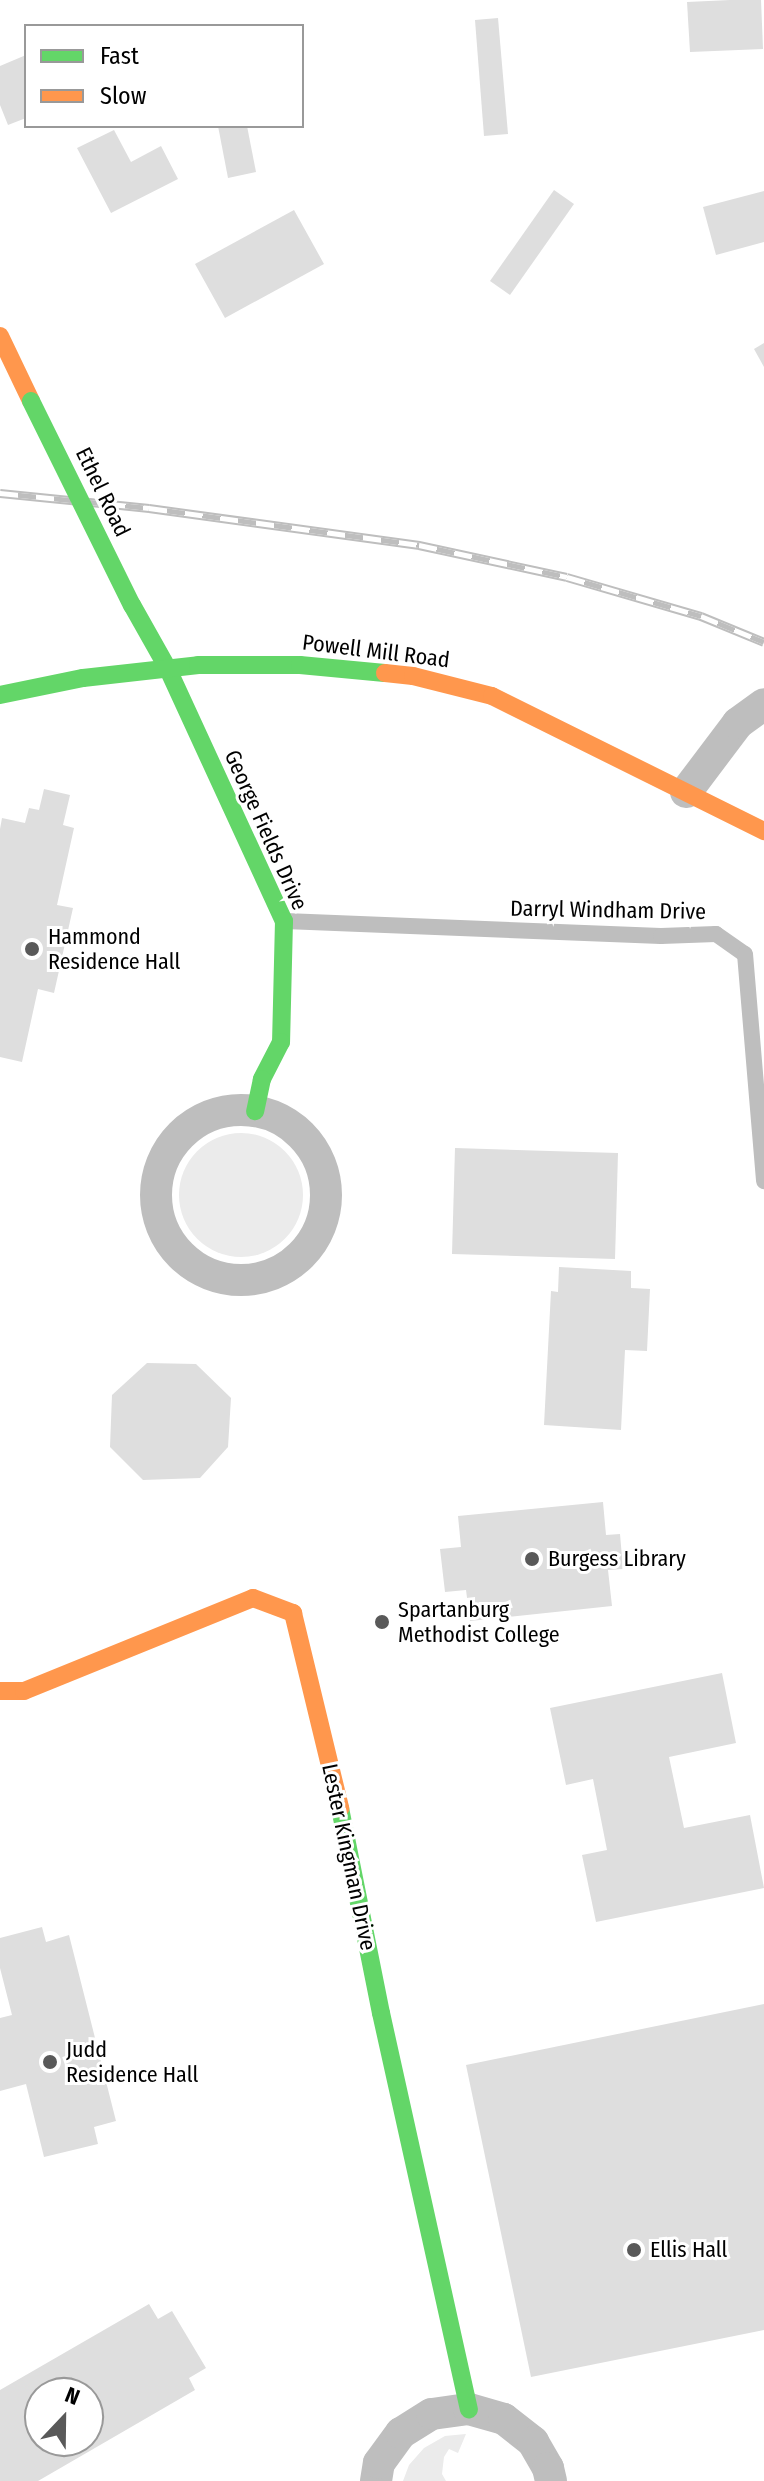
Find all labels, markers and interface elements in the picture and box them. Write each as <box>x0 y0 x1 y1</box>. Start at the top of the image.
legend <box>24 24 304 128</box>
text: Fast <box>100 42 139 70</box>
text: Slow <box>100 82 146 110</box>
street label: Ethel Road <box>70 443 136 541</box>
street label: Powell Mill Road <box>301 629 451 673</box>
street label: George Fields Drive <box>219 746 313 914</box>
street label: Darryl Windham Drive <box>510 895 706 925</box>
place label: Hammond Residence Hall <box>48 923 180 974</box>
marker: Hammond Residence Hall <box>23 940 41 958</box>
place label: Burgess Library <box>548 1546 686 1572</box>
marker: Burgess Library <box>523 1550 541 1568</box>
place label: Spartanburg Methodist College <box>398 1596 560 1648</box>
marker: Spartanburg Methodist College <box>373 1613 391 1631</box>
street label: Lester Kingman Drive <box>316 1761 382 1953</box>
place label: Judd Residence Hall <box>66 2036 198 2088</box>
marker: Judd Residence Hall <box>41 2053 59 2071</box>
place label: Ellis Hall <box>650 2237 727 2263</box>
marker: Ellis Hall <box>625 2241 643 2259</box>
north arrow <box>24 2377 104 2457</box>
text: N <box>61 2381 84 2411</box>

